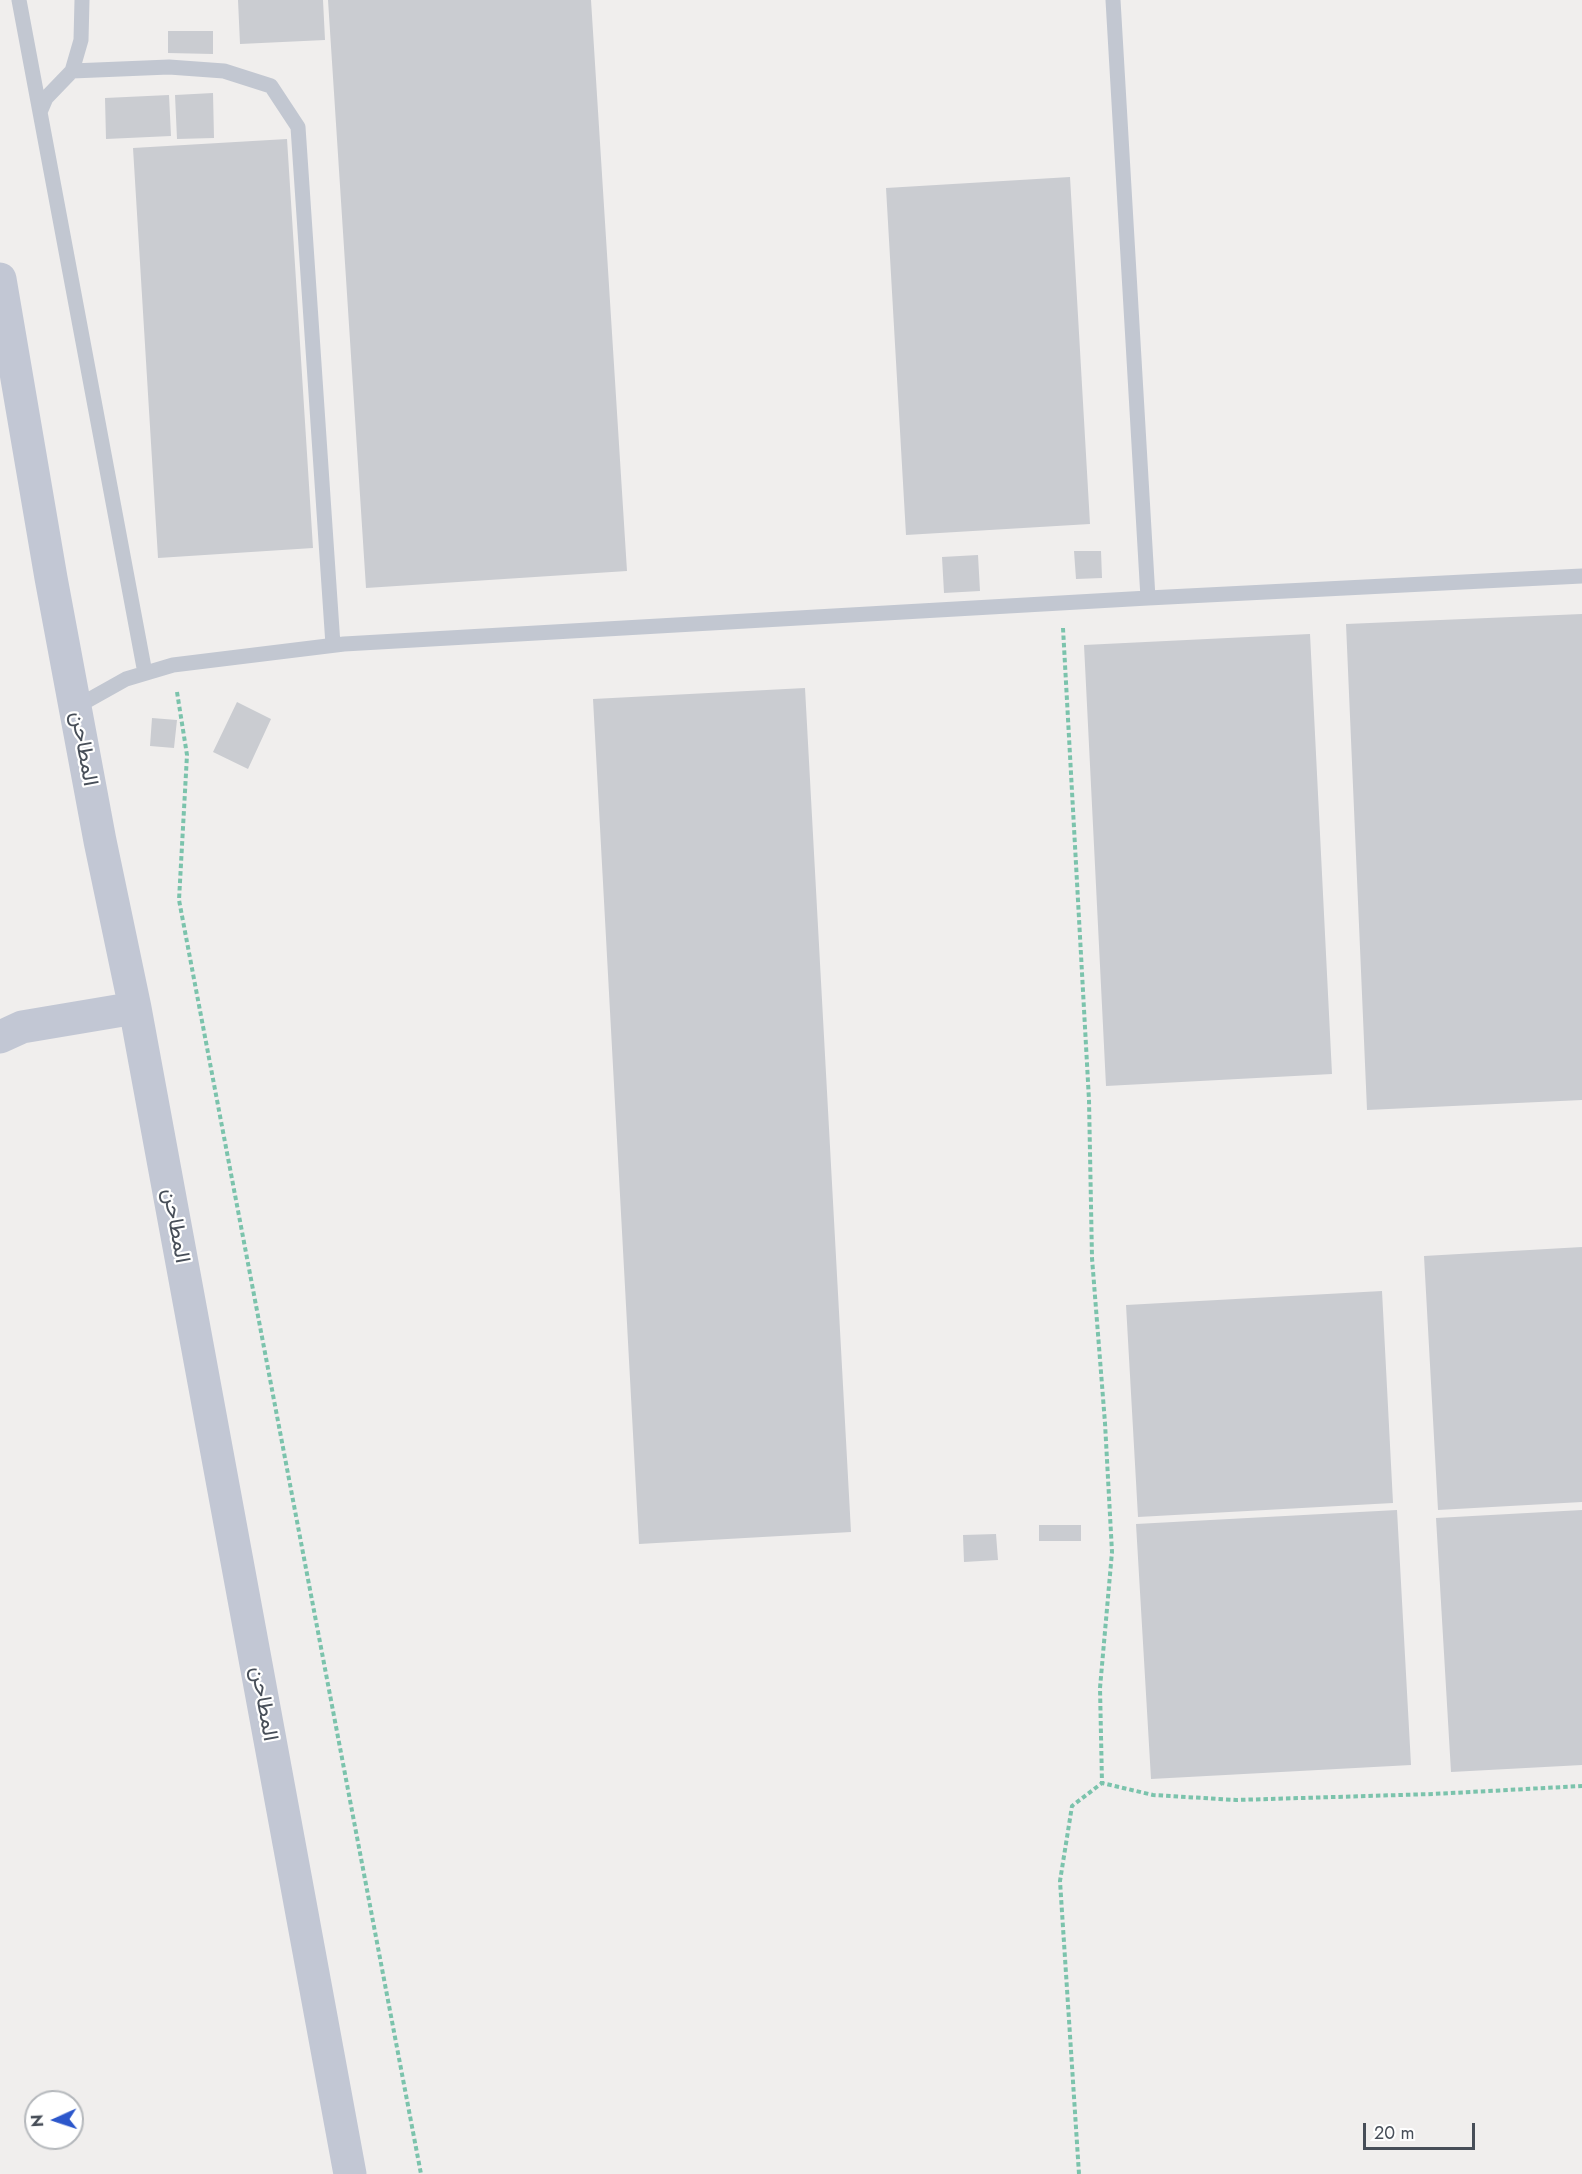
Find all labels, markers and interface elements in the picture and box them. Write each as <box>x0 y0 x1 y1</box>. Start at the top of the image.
street label: المطاحن <box>63 710 103 788</box>
street label: المطاحن <box>155 1187 195 1265</box>
street label: المطاحن <box>243 1665 283 1743</box>
north arrow <box>24 2090 84 2150</box>
scale bar <box>1366 2111 1478 2149</box>
text: N <box>26 2114 49 2128</box>
text: 20 m <box>1374 2120 1414 2146</box>

